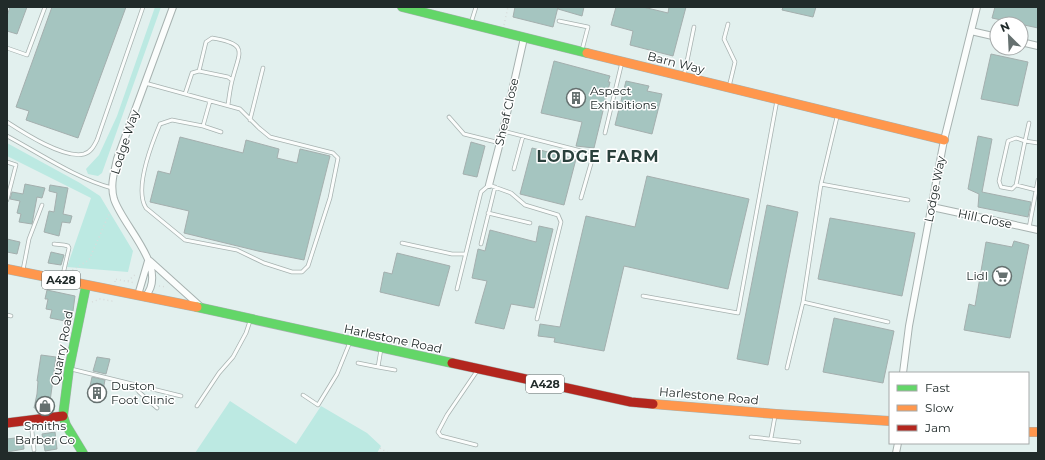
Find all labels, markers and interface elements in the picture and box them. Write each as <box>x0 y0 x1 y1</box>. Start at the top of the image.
north arrow <box>989 16 1029 56</box>
text: N <box>998 19 1012 35</box>
street label: Barn Way <box>646 48 707 77</box>
street label: Sheaf Close <box>491 76 522 147</box>
place label: Aspect Exhibitions <box>590 83 657 112</box>
building icon: Aspect Exhibitions <box>565 87 587 109</box>
street label: Lodge Way <box>107 107 142 176</box>
district label: LODGE FARM <box>537 147 659 166</box>
street label: Lodge Way <box>921 154 948 223</box>
street label: Hill Close <box>957 205 1014 232</box>
supermarket icon: Lidl <box>991 265 1013 287</box>
place label: Lidl <box>966 268 988 283</box>
road number: A428 <box>42 271 80 289</box>
street label: Quarry Road <box>47 309 76 386</box>
street label: Harlestone Road <box>343 321 444 356</box>
legend <box>889 372 1029 444</box>
road number: A428 <box>526 375 564 393</box>
place label: Duston Foot Clinic <box>111 378 175 407</box>
text: Fast <box>925 380 950 395</box>
building icon: Duston Foot Clinic <box>86 382 108 404</box>
street label: Harlestone Road <box>659 384 759 407</box>
shop icon: Smiths Barber Co <box>34 395 56 417</box>
text: Slow <box>925 400 954 415</box>
place label: Smiths Barber Co <box>15 418 75 447</box>
text: Jam <box>924 420 951 435</box>

